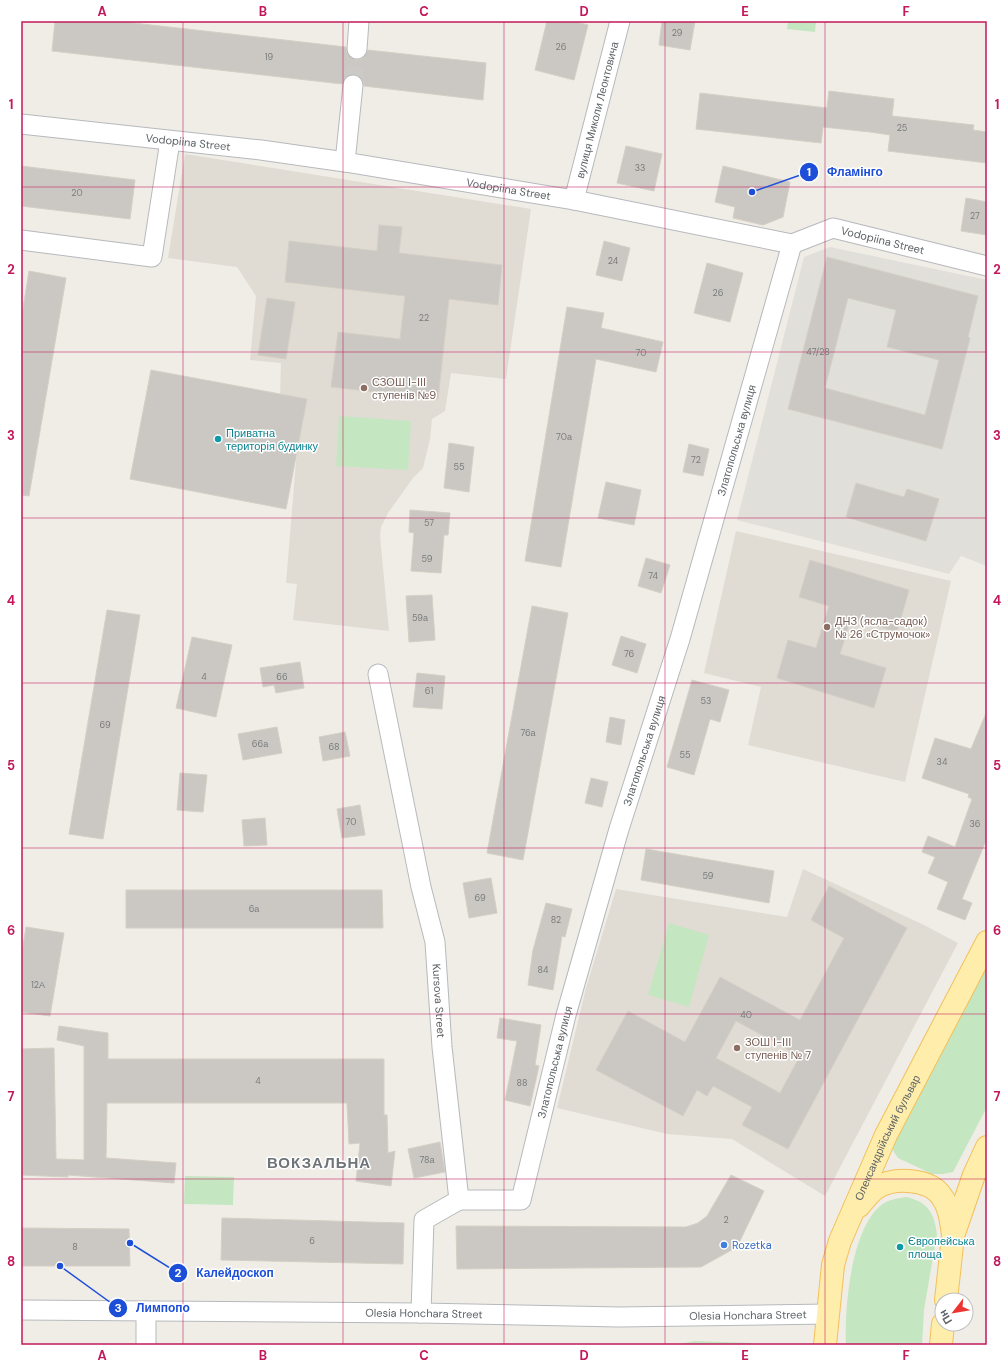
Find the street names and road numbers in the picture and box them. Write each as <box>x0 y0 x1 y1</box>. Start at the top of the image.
street label: вулиця Миколи Леонтовича <box>573 39 622 180</box>
street label: Vodopiina Street <box>145 131 231 154</box>
street label: Vodopiina Street <box>465 175 552 203</box>
street label: Vodopiina Street <box>840 223 926 257</box>
street label: Златопольська вулиця <box>714 383 759 497</box>
street label: Златопольська вулиця <box>620 694 668 808</box>
street label: Kursova Street <box>429 963 448 1038</box>
street label: Златопольська вулиця <box>534 1004 575 1120</box>
street label: Олександрійський бульвар <box>851 1073 923 1203</box>
street label: Olesia Honchara Street <box>365 1306 483 1321</box>
street label: Olesia Honchara Street <box>689 1307 807 1323</box>

